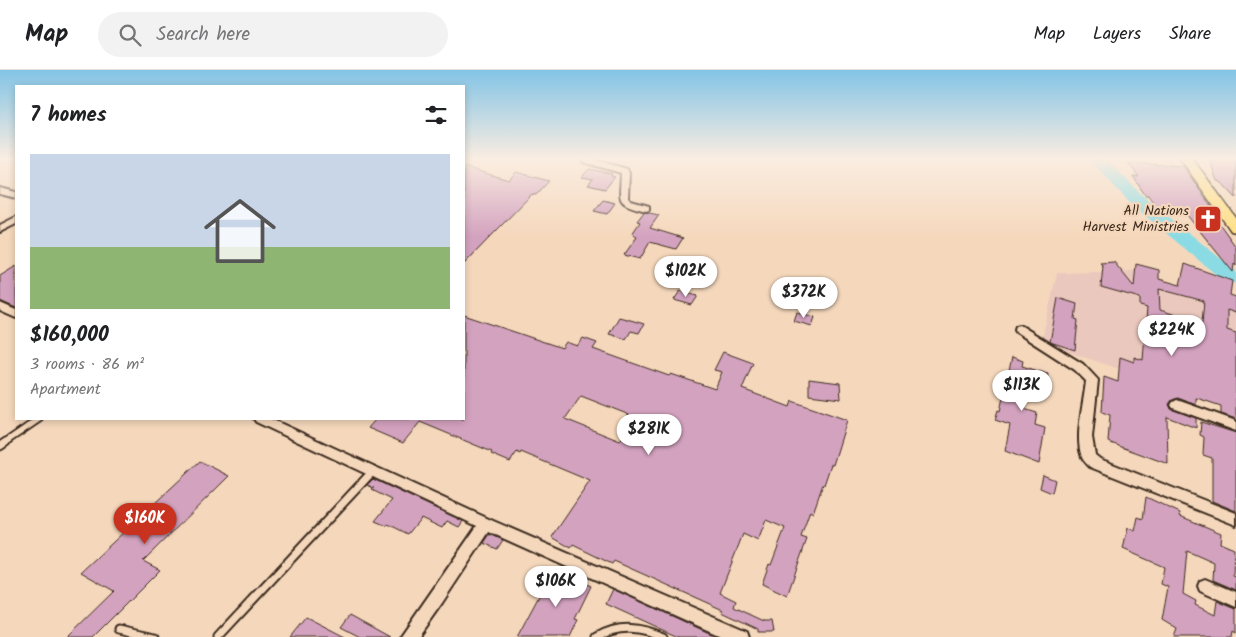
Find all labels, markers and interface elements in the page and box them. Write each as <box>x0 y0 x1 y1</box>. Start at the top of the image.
search box <box>98 12 448 57</box>
text: Map <box>25 15 68 54</box>
text: Search here <box>156 20 250 50</box>
text: Map <box>1034 20 1065 49</box>
text: Layers <box>1093 20 1141 49</box>
text: Share <box>1169 20 1211 49</box>
icon: search <box>116 21 144 49</box>
text: 7 homes <box>30 99 107 132</box>
icon: filters <box>422 101 450 129</box>
icon: home <box>195 186 285 276</box>
place label: All Nations Harvest Ministries <box>1082 200 1189 238</box>
church icon: All Nations Harvest Ministries <box>1193 204 1223 234</box>
pin: $102K <box>651 256 721 298</box>
text: $102K <box>665 259 707 284</box>
pin: $372K <box>769 276 839 319</box>
text: $372K <box>782 280 826 305</box>
pin: $224K <box>1137 314 1207 357</box>
text: $224K <box>1149 318 1195 343</box>
text: $160,000 <box>30 319 109 352</box>
text: 3 rooms · 86 m² <box>30 352 144 377</box>
pin: $113K <box>987 370 1057 412</box>
text: $113K <box>1003 373 1041 398</box>
text: Apartment <box>30 377 101 402</box>
pin: $281K <box>614 414 684 456</box>
text: $281K <box>628 417 670 442</box>
pin: $160K <box>110 502 180 545</box>
text: $160K <box>125 506 165 531</box>
pin: $106K <box>521 566 591 608</box>
text: $106K <box>536 569 576 594</box>

